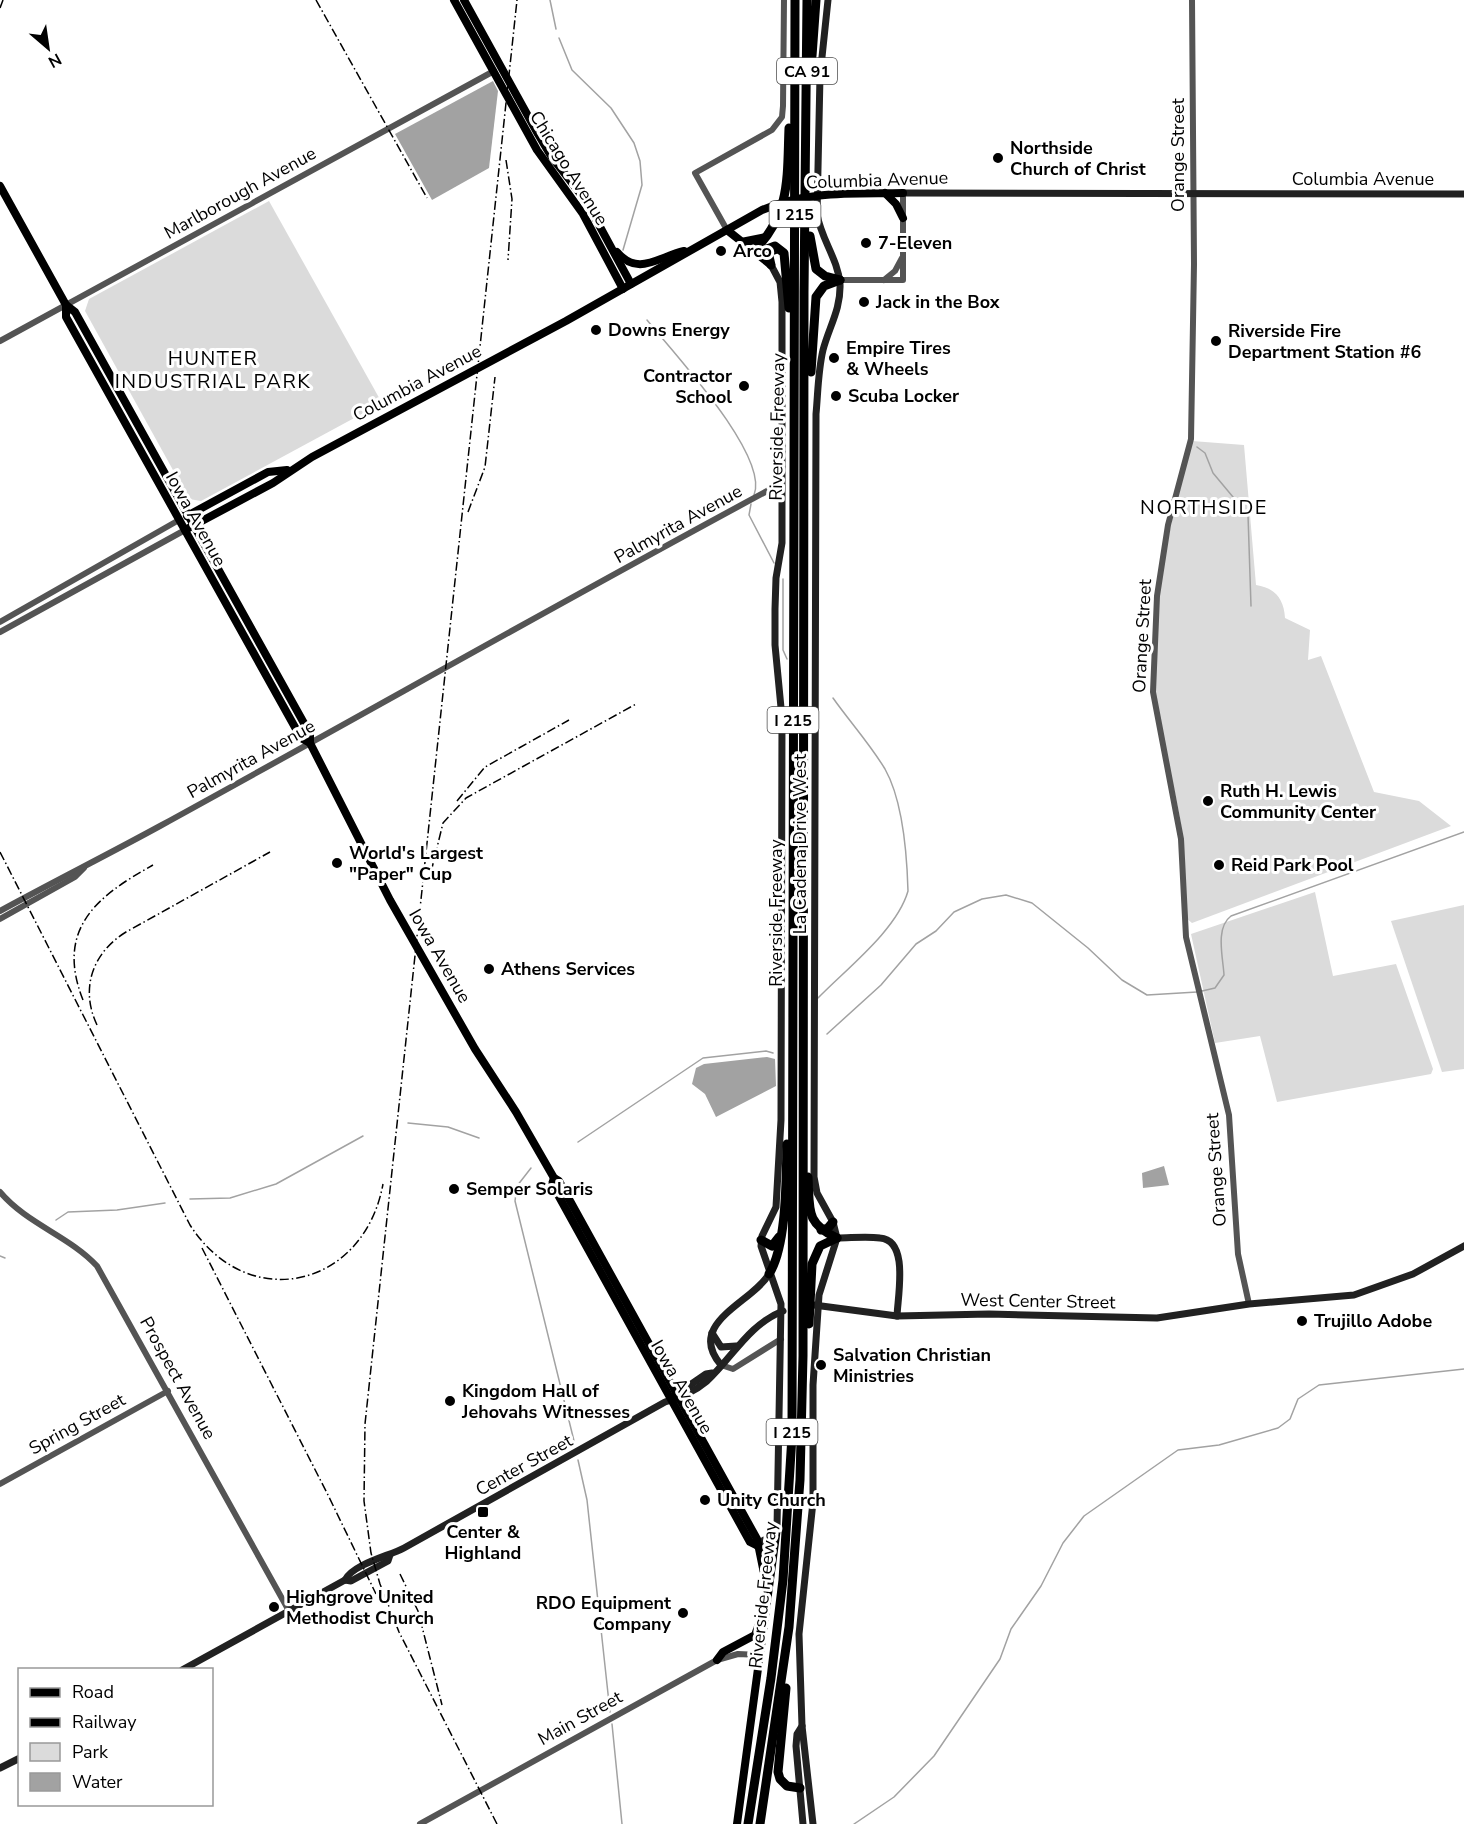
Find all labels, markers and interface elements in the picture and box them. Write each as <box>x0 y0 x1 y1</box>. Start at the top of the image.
north arrow <box>18 18 78 78</box>
text: N <box>44 48 65 73</box>
road number: CA 91 <box>777 58 837 84</box>
street label: Orange Street <box>1166 97 1190 212</box>
street label: Chicago Avenue <box>524 106 614 230</box>
place label: Northside Church of Christ <box>1010 136 1146 181</box>
street label: Marlborough Avenue <box>160 141 320 245</box>
marker: Northside Church of Christ <box>991 151 1005 165</box>
street label: Columbia Avenue <box>805 166 949 194</box>
street label: Columbia Avenue <box>1292 167 1434 191</box>
road number: I 215 <box>770 201 820 227</box>
place label: 7-Eleven <box>878 231 952 255</box>
marker: 7-Eleven <box>859 236 873 250</box>
place label: Arco <box>733 239 772 263</box>
marker: Arco <box>714 244 728 258</box>
place label: Jack in the Box <box>875 290 1000 314</box>
marker: Jack in the Box <box>857 295 871 309</box>
place label: Downs Energy <box>608 318 730 342</box>
place label: Riverside Fire Department Station #6 <box>1228 319 1422 364</box>
marker: Downs Energy <box>589 323 603 337</box>
marker: Riverside Fire Department Station #6 <box>1209 334 1223 348</box>
place label: Empire Tires & Wheels <box>846 336 951 381</box>
street label: Columbia Avenue <box>348 339 486 427</box>
district label: HUNTER INDUSTRIAL PARK <box>115 345 311 395</box>
marker: Empire Tires & Wheels <box>827 351 841 365</box>
street label: Riverside Freeway <box>764 352 790 501</box>
place label: Contractor School <box>643 364 732 409</box>
marker: Contractor School <box>737 379 751 393</box>
place label: Scuba Locker <box>848 384 959 408</box>
marker: Scuba Locker <box>829 389 843 403</box>
street label: Iowa Avenue <box>160 467 232 571</box>
street label: Palmyrita Avenue <box>610 479 746 569</box>
district label: NORTHSIDE <box>1140 494 1268 521</box>
street label: Orange Street <box>1127 578 1157 693</box>
road number: I 215 <box>768 707 818 733</box>
street label: Palmyrita Avenue <box>183 714 319 804</box>
street label: La Cadena Drive West <box>788 753 812 934</box>
place label: Ruth H. Lewis Community Center <box>1220 779 1376 824</box>
marker: Ruth H. Lewis Community Center <box>1201 794 1215 808</box>
street label: Riverside Freeway <box>764 838 788 987</box>
place label: World's Largest "Paper" Cup <box>349 841 483 886</box>
place label: Reid Park Pool <box>1231 853 1354 877</box>
marker: World's Largest "Paper" Cup <box>330 856 344 870</box>
marker: Reid Park Pool <box>1212 858 1226 872</box>
street label: Iowa Avenue <box>403 905 477 1007</box>
place label: Athens Services <box>501 957 635 981</box>
marker: Athens Services <box>482 962 496 976</box>
street label: Orange Street <box>1200 1112 1232 1228</box>
place label: Semper Solaris <box>466 1177 593 1201</box>
marker: Semper Solaris <box>447 1182 461 1196</box>
street label: West Center Street <box>960 1288 1116 1314</box>
place label: Trujillo Adobe <box>1314 1309 1432 1333</box>
street label: Prospect Avenue <box>134 1312 222 1444</box>
marker: Trujillo Adobe <box>1295 1314 1309 1328</box>
street label: Iowa Avenue <box>645 1336 719 1438</box>
place label: Salvation Christian Ministries <box>833 1343 991 1388</box>
marker: Salvation Christian Ministries <box>814 1358 828 1372</box>
place label: Kingdom Hall of Jehovahs Witnesses <box>461 1379 630 1424</box>
street label: Spring Street <box>25 1387 130 1460</box>
marker: Kingdom Hall of Jehovahs Witnesses <box>443 1394 457 1408</box>
road number: I 215 <box>766 1419 818 1445</box>
street label: Center Street <box>471 1428 577 1501</box>
place label: Unity Church <box>717 1488 826 1512</box>
marker: Unity Church <box>698 1493 712 1507</box>
marker: Center & Highland <box>476 1505 490 1519</box>
place label: Center & Highland <box>445 1520 521 1565</box>
street label: Riverside Freeway <box>743 1520 783 1670</box>
place label: Highgrove United Methodist Church <box>286 1585 434 1630</box>
place label: RDO Equipment Company <box>536 1591 672 1636</box>
marker: Highgrove United Methodist Church <box>267 1600 281 1614</box>
marker: RDO Equipment Company <box>676 1606 690 1620</box>
legend <box>18 1668 213 1806</box>
text: Road <box>72 1680 114 1704</box>
street label: Main Street <box>533 1685 627 1751</box>
text: Railway <box>72 1710 137 1734</box>
text: Park <box>72 1740 109 1764</box>
text: Water <box>72 1770 123 1794</box>

